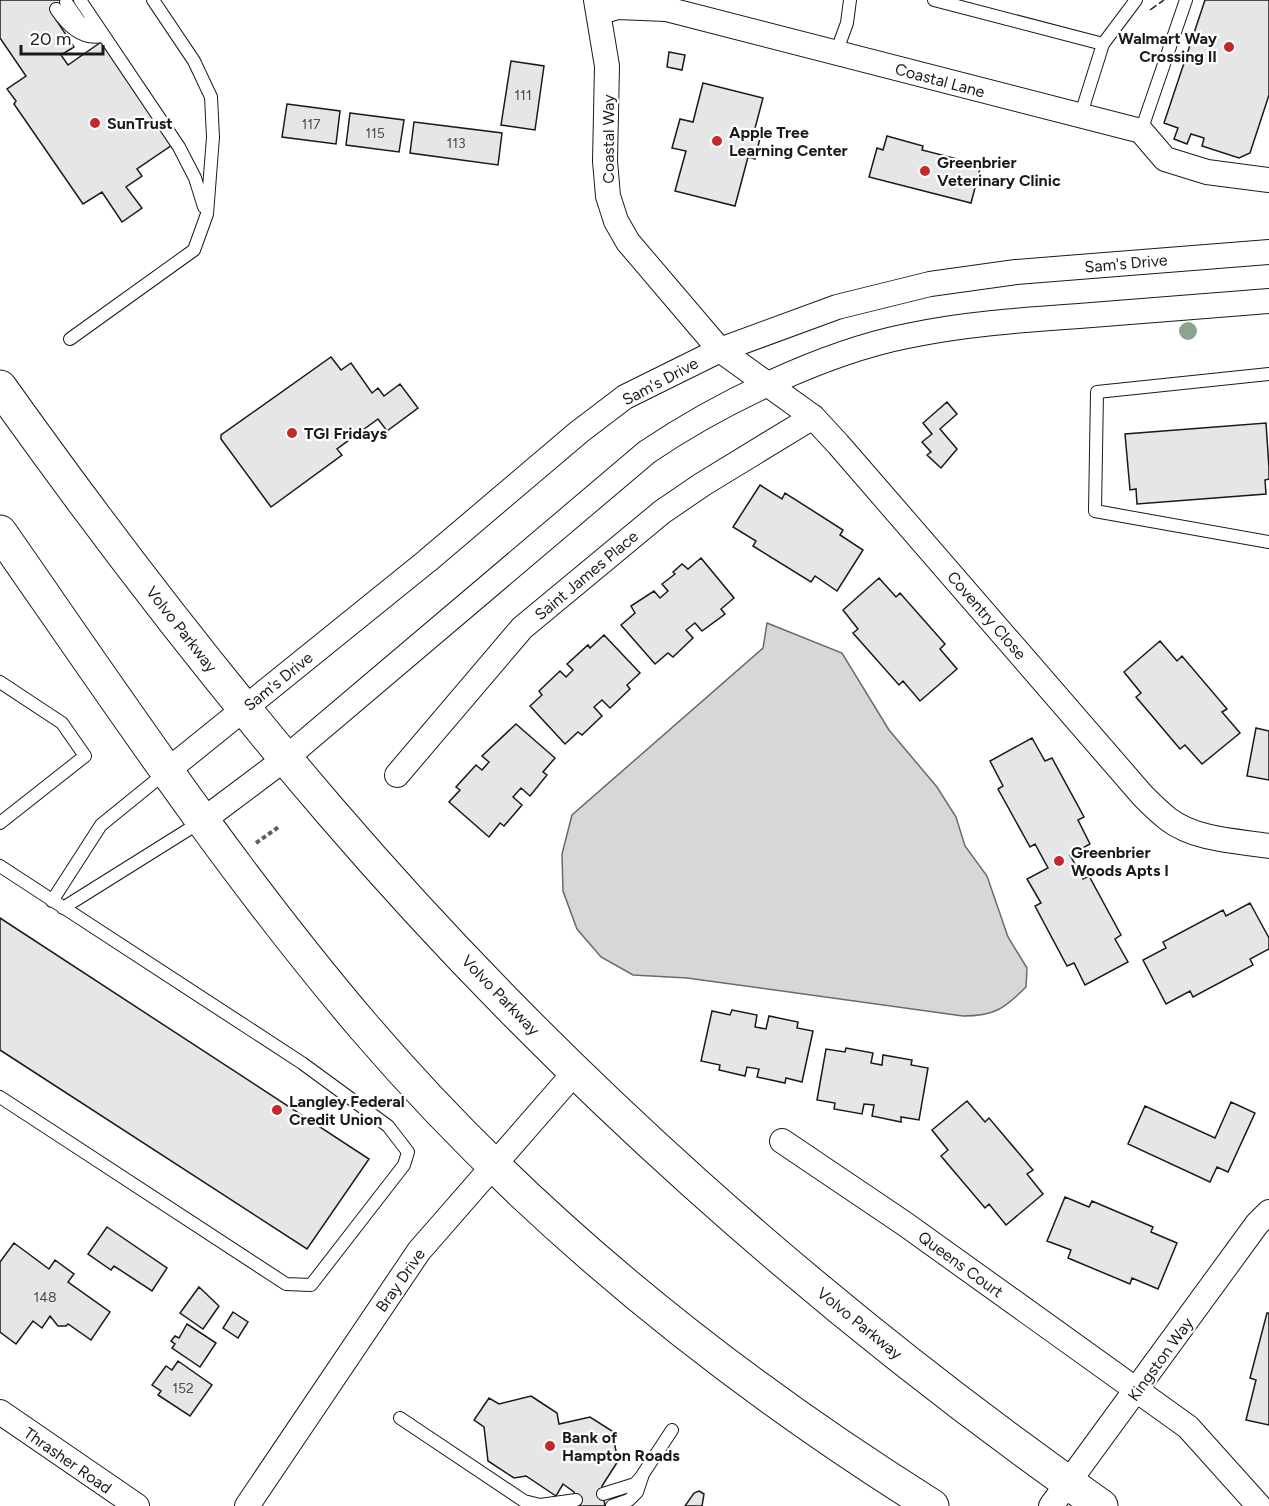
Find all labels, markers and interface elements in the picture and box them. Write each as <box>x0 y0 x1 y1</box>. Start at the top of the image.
scale bar <box>21 18 104 56</box>
text: 20 m <box>30 28 71 50</box>
place label: Walmart Way Crossing II <box>1118 29 1218 66</box>
marker: Walmart Way Crossing II <box>1222 40 1236 54</box>
street label: Coastal Lane <box>893 59 987 102</box>
house number: 111 <box>514 87 532 104</box>
street label: Coastal Way <box>599 94 618 184</box>
place label: SunTrust <box>107 114 173 133</box>
marker: SunTrust <box>88 116 102 130</box>
house number: 117 <box>301 116 321 133</box>
place label: Apple Tree Learning Center <box>729 123 848 160</box>
house number: 115 <box>365 125 385 142</box>
marker: Apple Tree Learning Center <box>710 134 724 148</box>
house number: 113 <box>446 135 466 152</box>
place label: Greenbrier Veterinary Clinic <box>937 153 1061 190</box>
marker: Greenbrier Veterinary Clinic <box>918 164 932 178</box>
street label: Sam's Drive <box>1084 250 1169 277</box>
street label: Sam's Drive <box>619 353 702 409</box>
place label: TGI Fridays <box>304 424 388 443</box>
marker: TGI Fridays <box>285 426 299 440</box>
street label: Saint James Place <box>531 526 642 624</box>
street label: Coventry Close <box>943 567 1030 664</box>
street label: Volvo Parkway <box>142 583 221 677</box>
street label: Sam's Drive <box>240 648 317 715</box>
place label: Greenbrier Woods Apts I <box>1071 843 1169 880</box>
marker: Greenbrier Woods Apts I <box>1052 854 1066 868</box>
street label: Volvo Parkway <box>458 951 544 1040</box>
place label: Langley Federal Credit Union <box>289 1092 405 1129</box>
marker: Langley Federal Credit Union <box>270 1103 284 1117</box>
street label: Queens Court <box>915 1227 1007 1302</box>
street label: Bray Drive <box>372 1245 429 1315</box>
street label: Volvo Parkway <box>813 1283 906 1364</box>
house number: 148 <box>33 1289 57 1306</box>
street label: Kingston Way <box>1124 1313 1197 1405</box>
house number: 152 <box>172 1380 194 1397</box>
street label: Thrasher Road <box>20 1423 115 1498</box>
place label: Bank of Hampton Roads <box>562 1428 680 1465</box>
marker: Bank of Hampton Roads <box>543 1439 557 1453</box>

